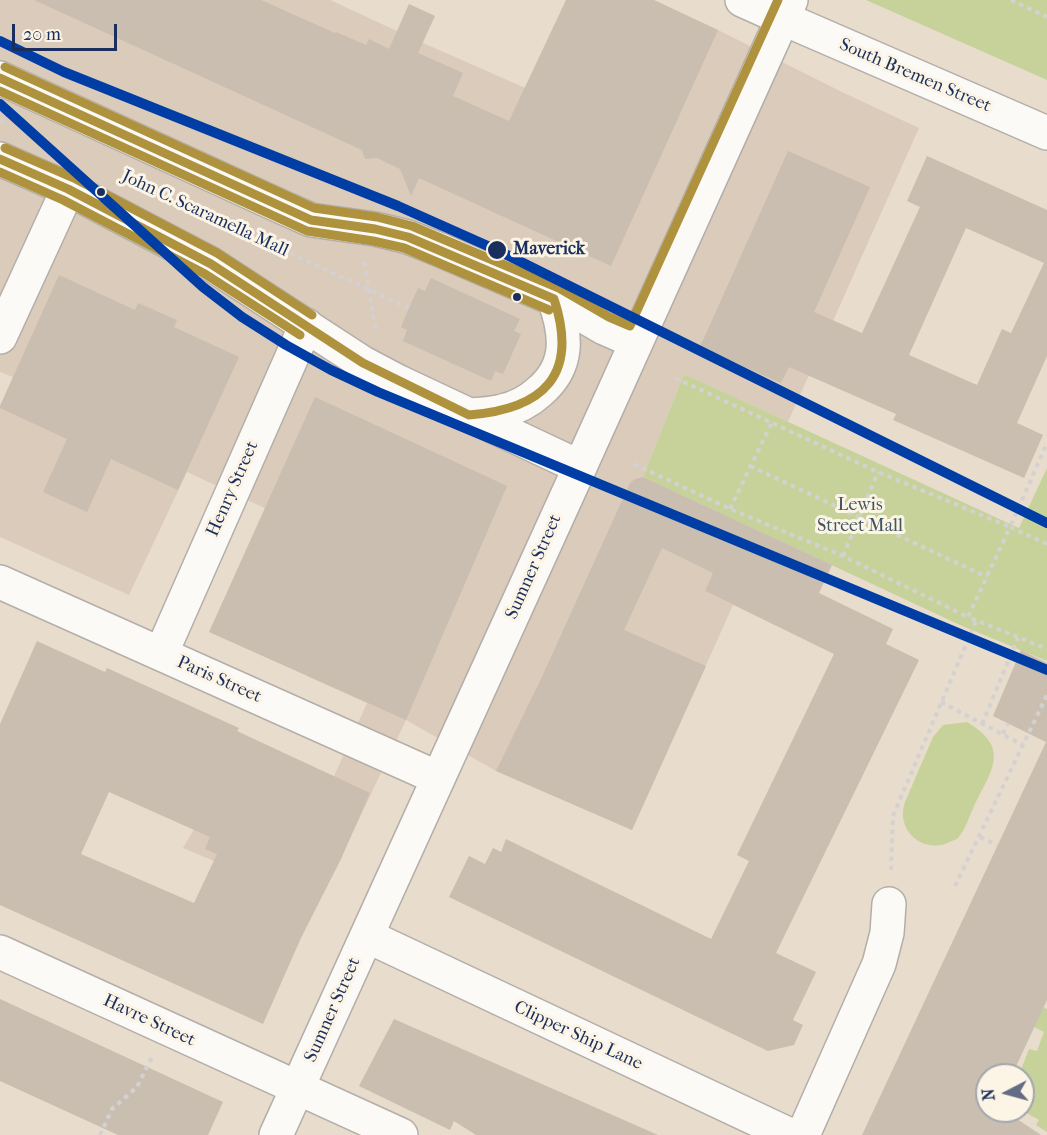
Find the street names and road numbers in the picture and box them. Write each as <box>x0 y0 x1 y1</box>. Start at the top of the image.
street label: South Bremen Street <box>836 34 994 118</box>
street label: John C. Scaramella Mall <box>118 166 292 262</box>
street label: Henry Street <box>202 438 264 540</box>
street label: Sumner Street <box>501 511 567 623</box>
street label: Paris Street <box>174 652 264 708</box>
street label: Sumner Street <box>300 954 366 1066</box>
street label: Havre Street <box>100 990 198 1052</box>
street label: Clipper Ship Lane <box>510 997 646 1075</box>

